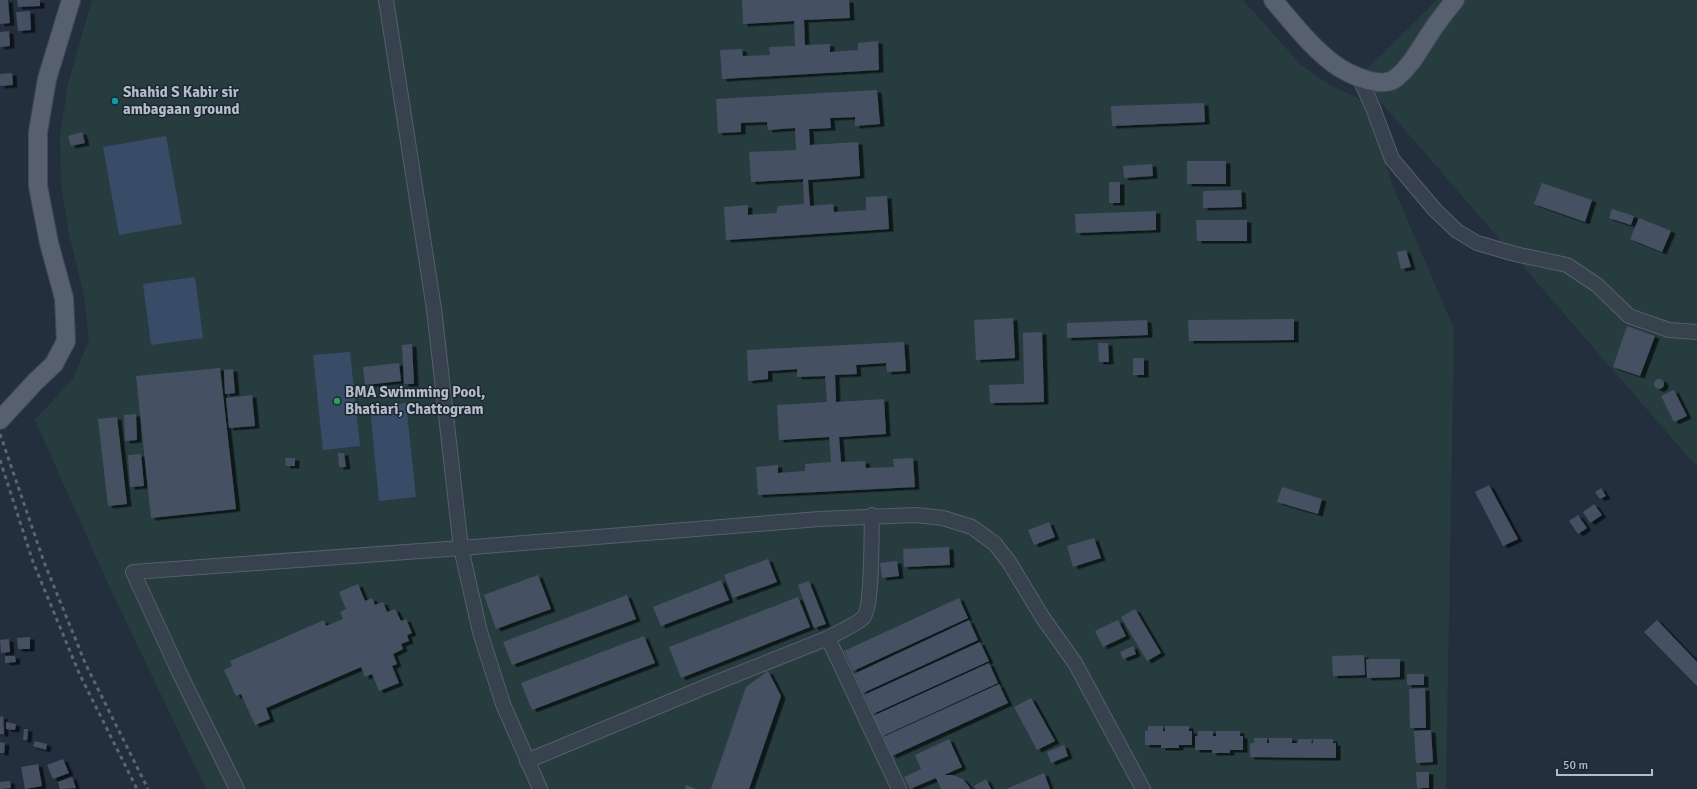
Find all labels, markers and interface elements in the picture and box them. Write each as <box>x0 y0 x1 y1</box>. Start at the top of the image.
place label: Shahid S Kabir sir ambagaan ground <box>123 83 240 118</box>
marker: Shahid S Kabir sir ambagaan ground <box>110 96 120 106</box>
place label: BMA Swimming Pool, Bhatiari, Chattogram <box>345 383 485 418</box>
marker: BMA Swimming Pool, Bhatiari, Chattogram <box>332 396 342 406</box>
scale bar <box>1557 751 1652 777</box>
text: 50 m <box>1563 758 1588 773</box>

